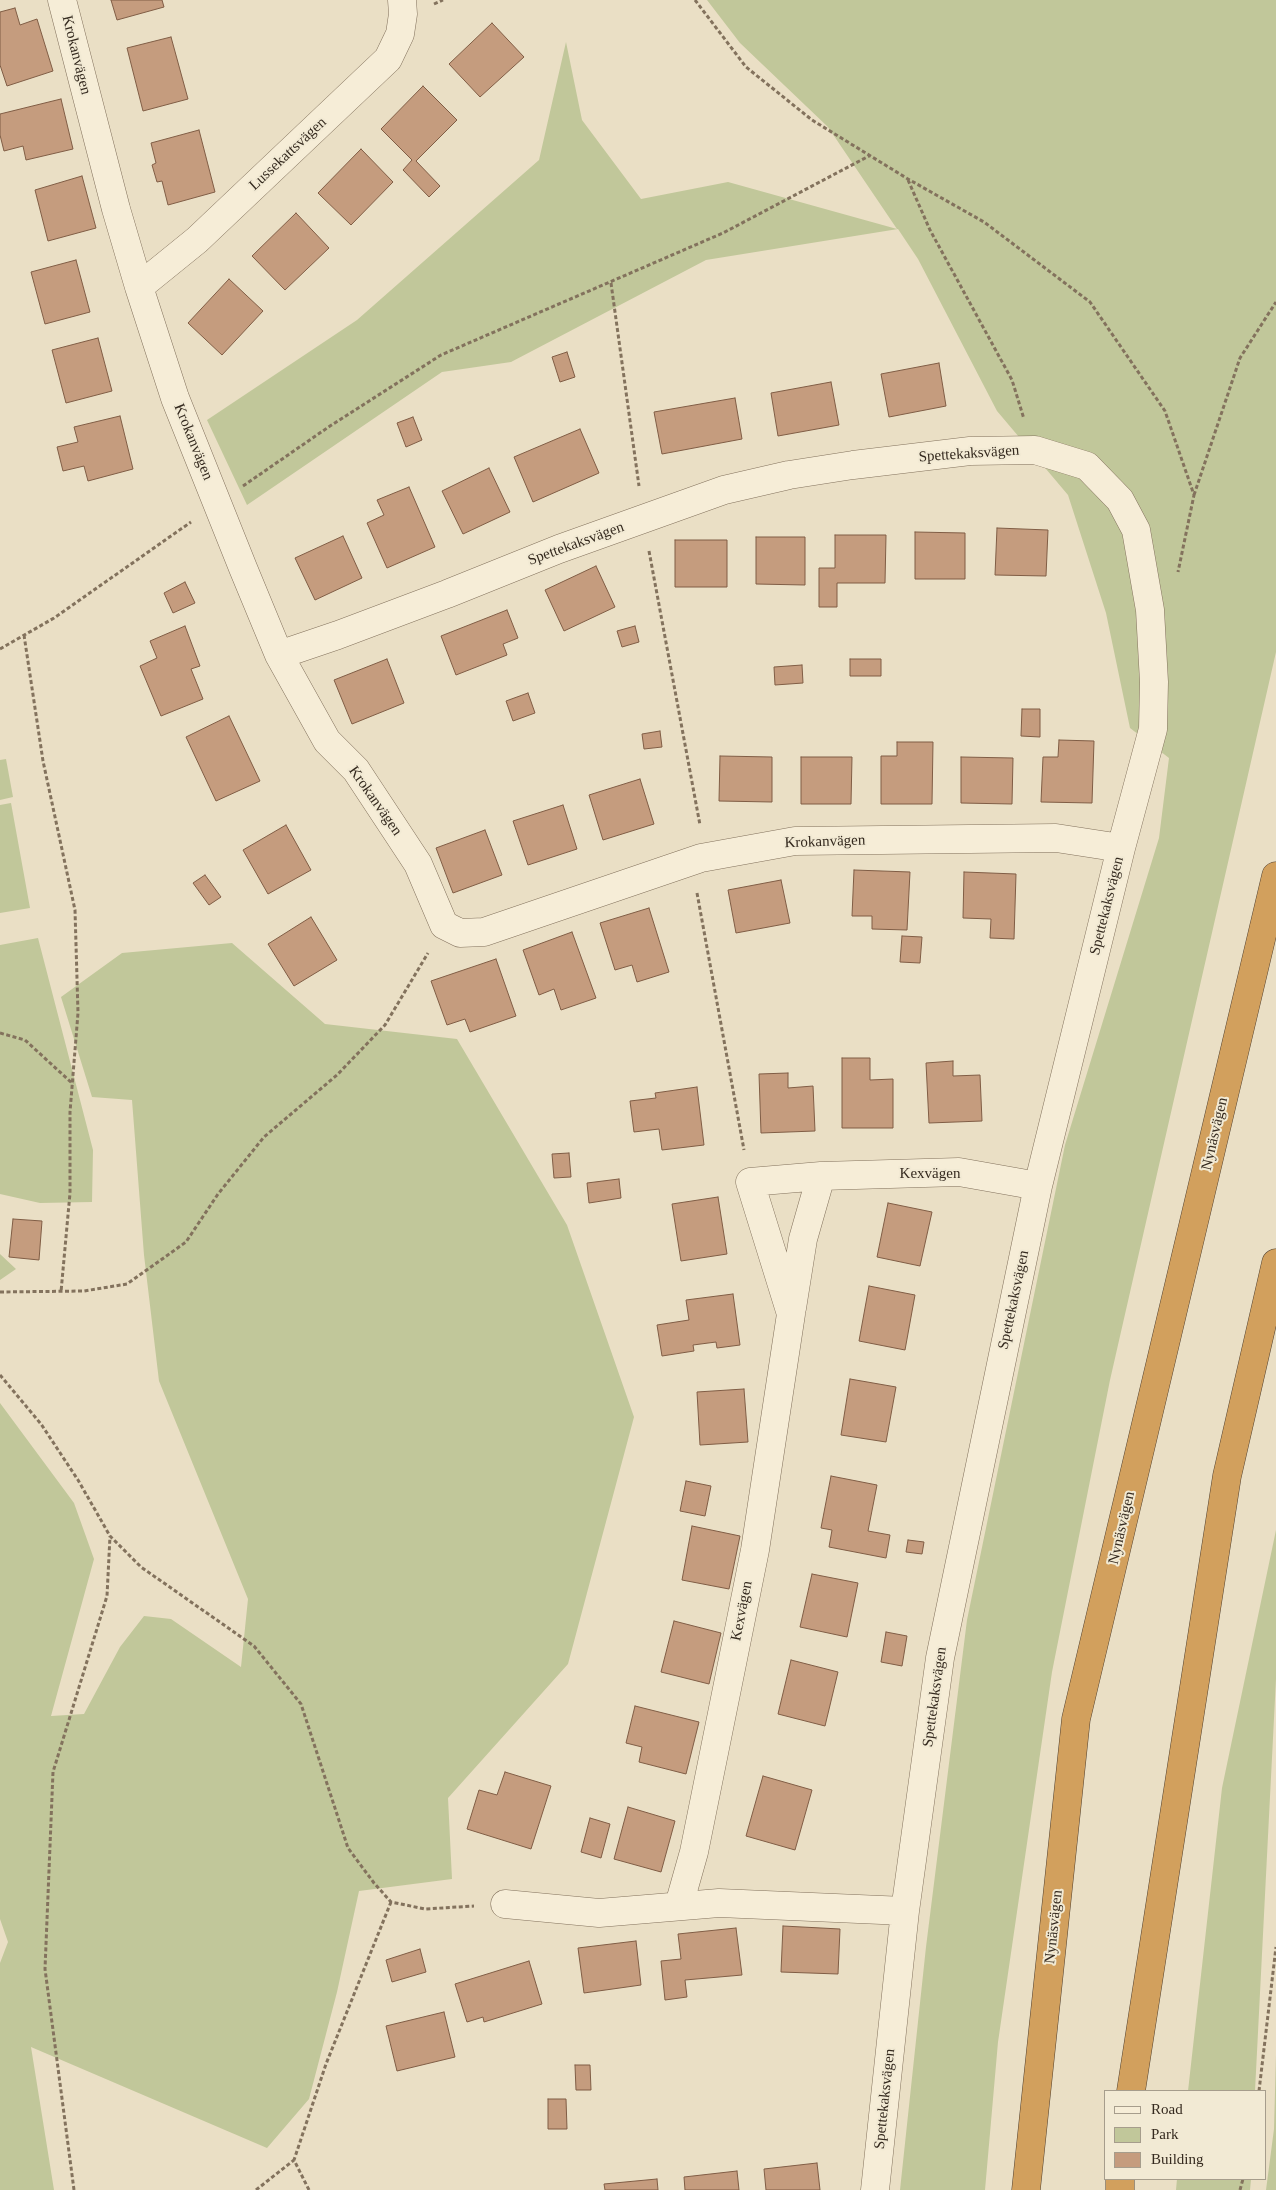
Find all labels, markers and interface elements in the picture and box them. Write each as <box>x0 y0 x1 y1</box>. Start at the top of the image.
street label: Krokanvägen <box>57 14 95 96</box>
street label: Lussekattsvägen <box>246 114 330 194</box>
street label: Krokanvägen <box>170 401 216 483</box>
street label: Spettekaksvägen <box>918 442 1020 466</box>
street label: Spettekaksvägen <box>526 518 626 570</box>
street label: Krokanvägen <box>344 763 406 839</box>
street label: Krokanvägen <box>784 832 866 852</box>
street label: Spettekaksvägen <box>1086 855 1128 957</box>
street label: Nynäsvägen <box>1198 1096 1232 1172</box>
street label: Kexvägen <box>900 1165 960 1183</box>
street label: Spettekaksvägen <box>995 1249 1033 1351</box>
street label: Nynäsvägen <box>1105 1490 1139 1566</box>
street label: Kexvägen <box>727 1579 757 1643</box>
street label: Spettekaksvägen <box>919 1646 951 1748</box>
street label: Nynäsvägen <box>1041 1889 1067 1965</box>
street label: Spettekaksvägen <box>871 2048 899 2150</box>
legend <box>1104 2090 1266 2180</box>
text: Road <box>1151 2101 1183 2117</box>
text: Park <box>1151 2126 1179 2142</box>
text: Building <box>1151 2151 1204 2167</box>

